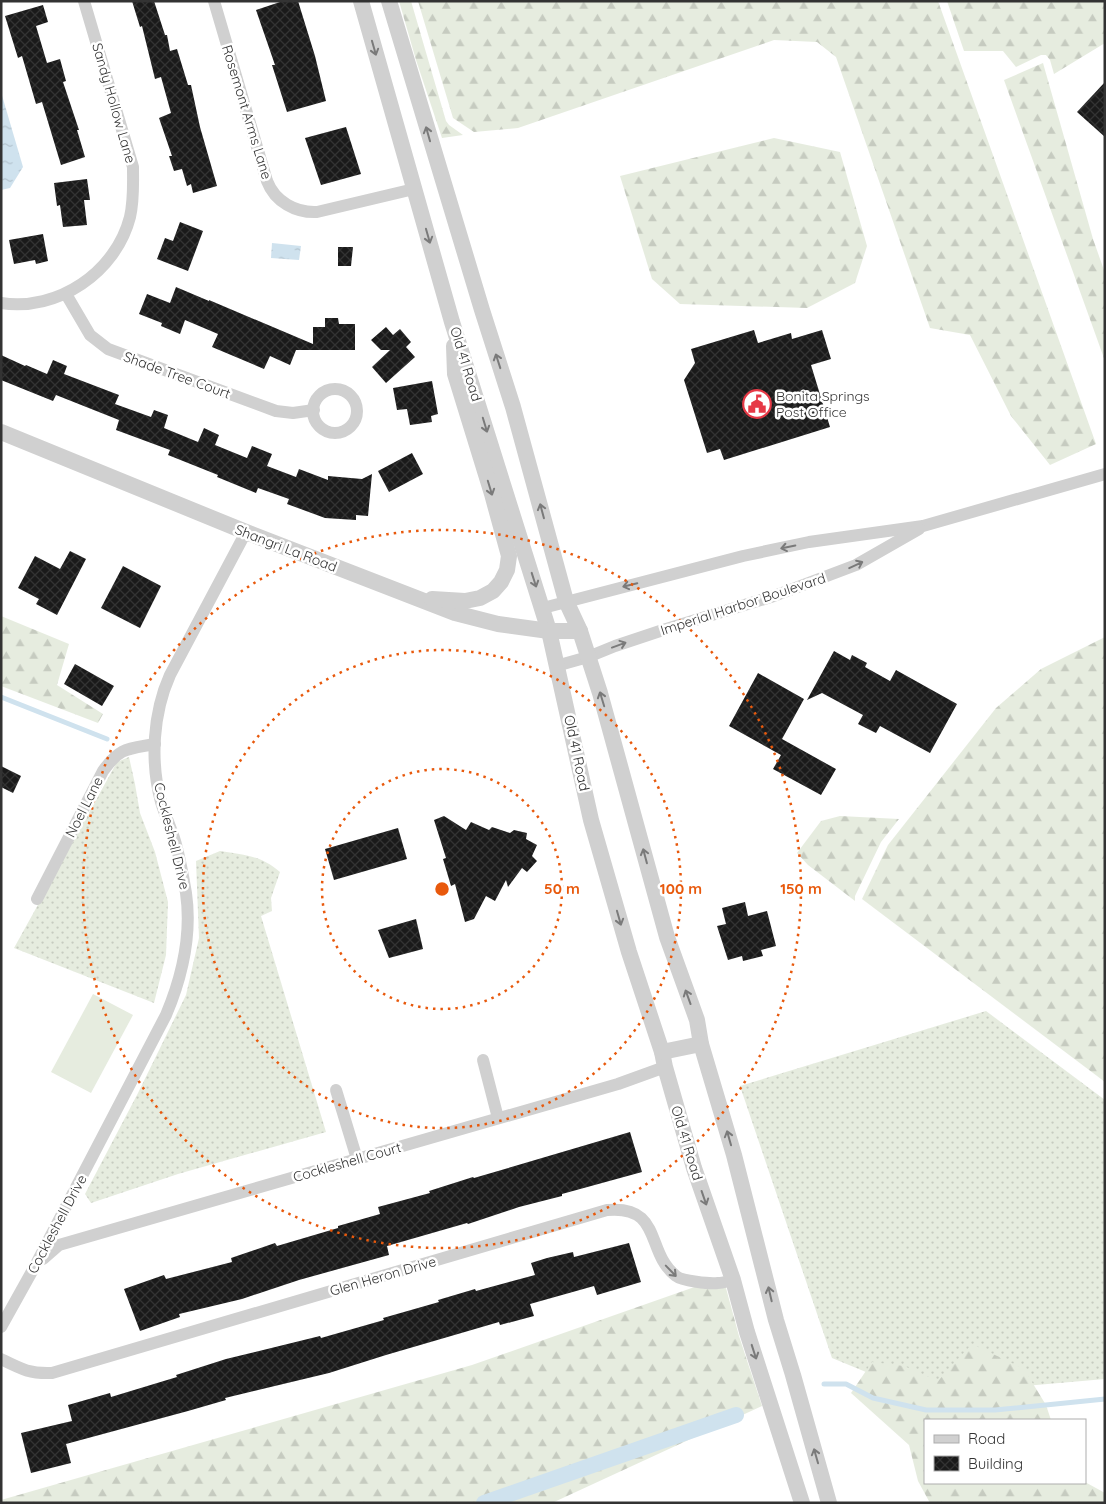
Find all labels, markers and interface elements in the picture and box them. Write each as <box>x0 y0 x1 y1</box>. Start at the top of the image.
one-way arrow <box>370 40 380 56</box>
street label: Sandy Hollow Lane <box>88 41 140 165</box>
street label: Rosemont Arms Lane <box>218 43 276 181</box>
one-way arrow <box>423 127 433 143</box>
one-way arrow <box>423 228 433 244</box>
street label: Old 41 Road <box>446 324 486 404</box>
street label: Shade Tree Court <box>121 347 233 403</box>
one-way arrow <box>493 353 503 369</box>
place label: Bonita Springs Post Office <box>776 387 870 421</box>
public building icon: Bonita Springs Post Office <box>742 389 772 419</box>
one-way arrow <box>480 417 490 433</box>
one-way arrow <box>486 480 496 496</box>
one-way arrow <box>536 503 546 519</box>
street label: Shangri La Road <box>232 520 340 576</box>
one-way arrow <box>781 543 797 552</box>
one-way arrow <box>848 559 863 569</box>
street label: Imperial Harbor Boulevard <box>658 569 828 639</box>
one-way arrow <box>529 572 539 588</box>
one-way arrow <box>623 581 639 590</box>
one-way arrow <box>611 640 626 649</box>
one-way arrow <box>596 692 606 708</box>
street label: Old 41 Road <box>560 713 594 793</box>
street label: Noel Lane <box>61 774 107 840</box>
street label: Cockleshell Drive <box>150 781 194 891</box>
one-way arrow <box>640 848 649 864</box>
text: 50 m <box>544 879 580 898</box>
text: 100 m <box>660 879 702 898</box>
text: 150 m <box>780 879 822 898</box>
centre of rings <box>433 880 451 898</box>
one-way arrow <box>615 909 625 925</box>
one-way arrow <box>683 989 693 1005</box>
street label: Old 41 Road <box>667 1103 707 1183</box>
one-way arrow <box>724 1131 733 1147</box>
street label: Cockleshell Court <box>291 1138 403 1186</box>
street label: Cockleshell Drive <box>23 1171 91 1277</box>
one-way arrow <box>700 1189 710 1205</box>
street label: Glen Heron Drive <box>328 1252 438 1300</box>
one-way arrow <box>665 1264 677 1277</box>
one-way arrow <box>765 1287 774 1303</box>
one-way arrow <box>750 1344 759 1360</box>
legend <box>924 1419 1086 1484</box>
text: Road <box>968 1429 1005 1448</box>
one-way arrow <box>811 1448 820 1464</box>
text: Building <box>968 1454 1023 1473</box>

